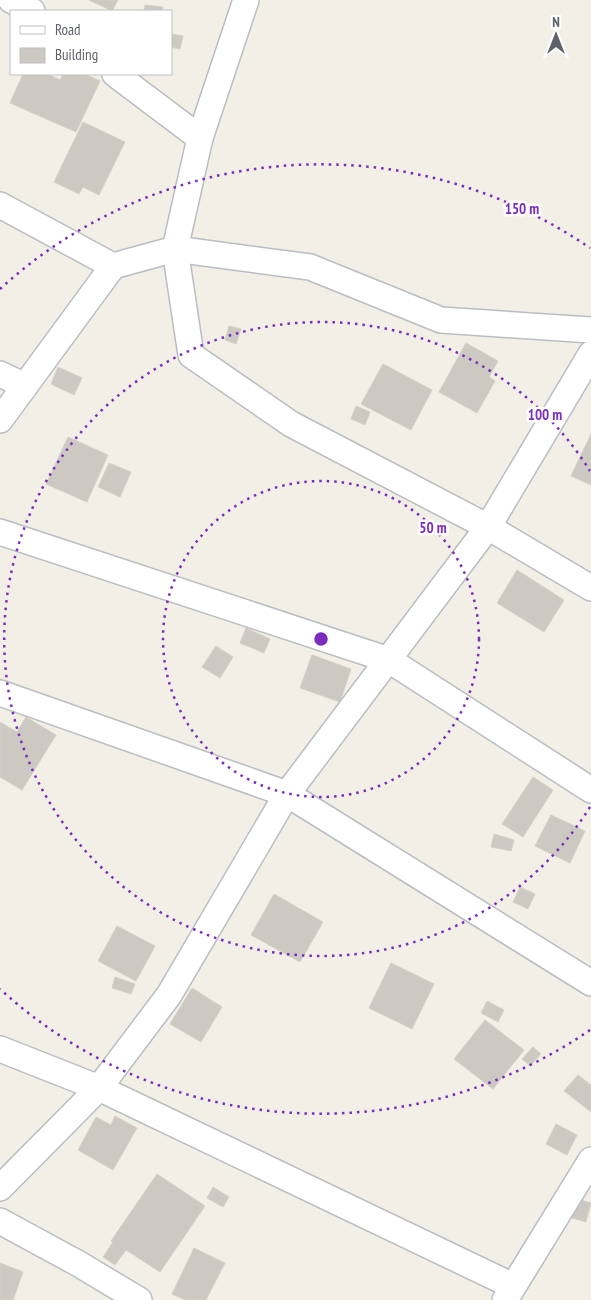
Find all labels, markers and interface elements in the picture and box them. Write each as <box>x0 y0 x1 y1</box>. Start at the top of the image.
legend <box>10 10 172 75</box>
north arrow <box>531 10 581 60</box>
text: N <box>552 13 560 31</box>
text: Road <box>55 20 81 39</box>
text: Building <box>55 45 98 64</box>
text: 150 m <box>505 199 539 218</box>
text: 100 m <box>528 405 562 424</box>
text: 50 m <box>419 518 447 537</box>
centre of rings <box>312 630 330 648</box>

